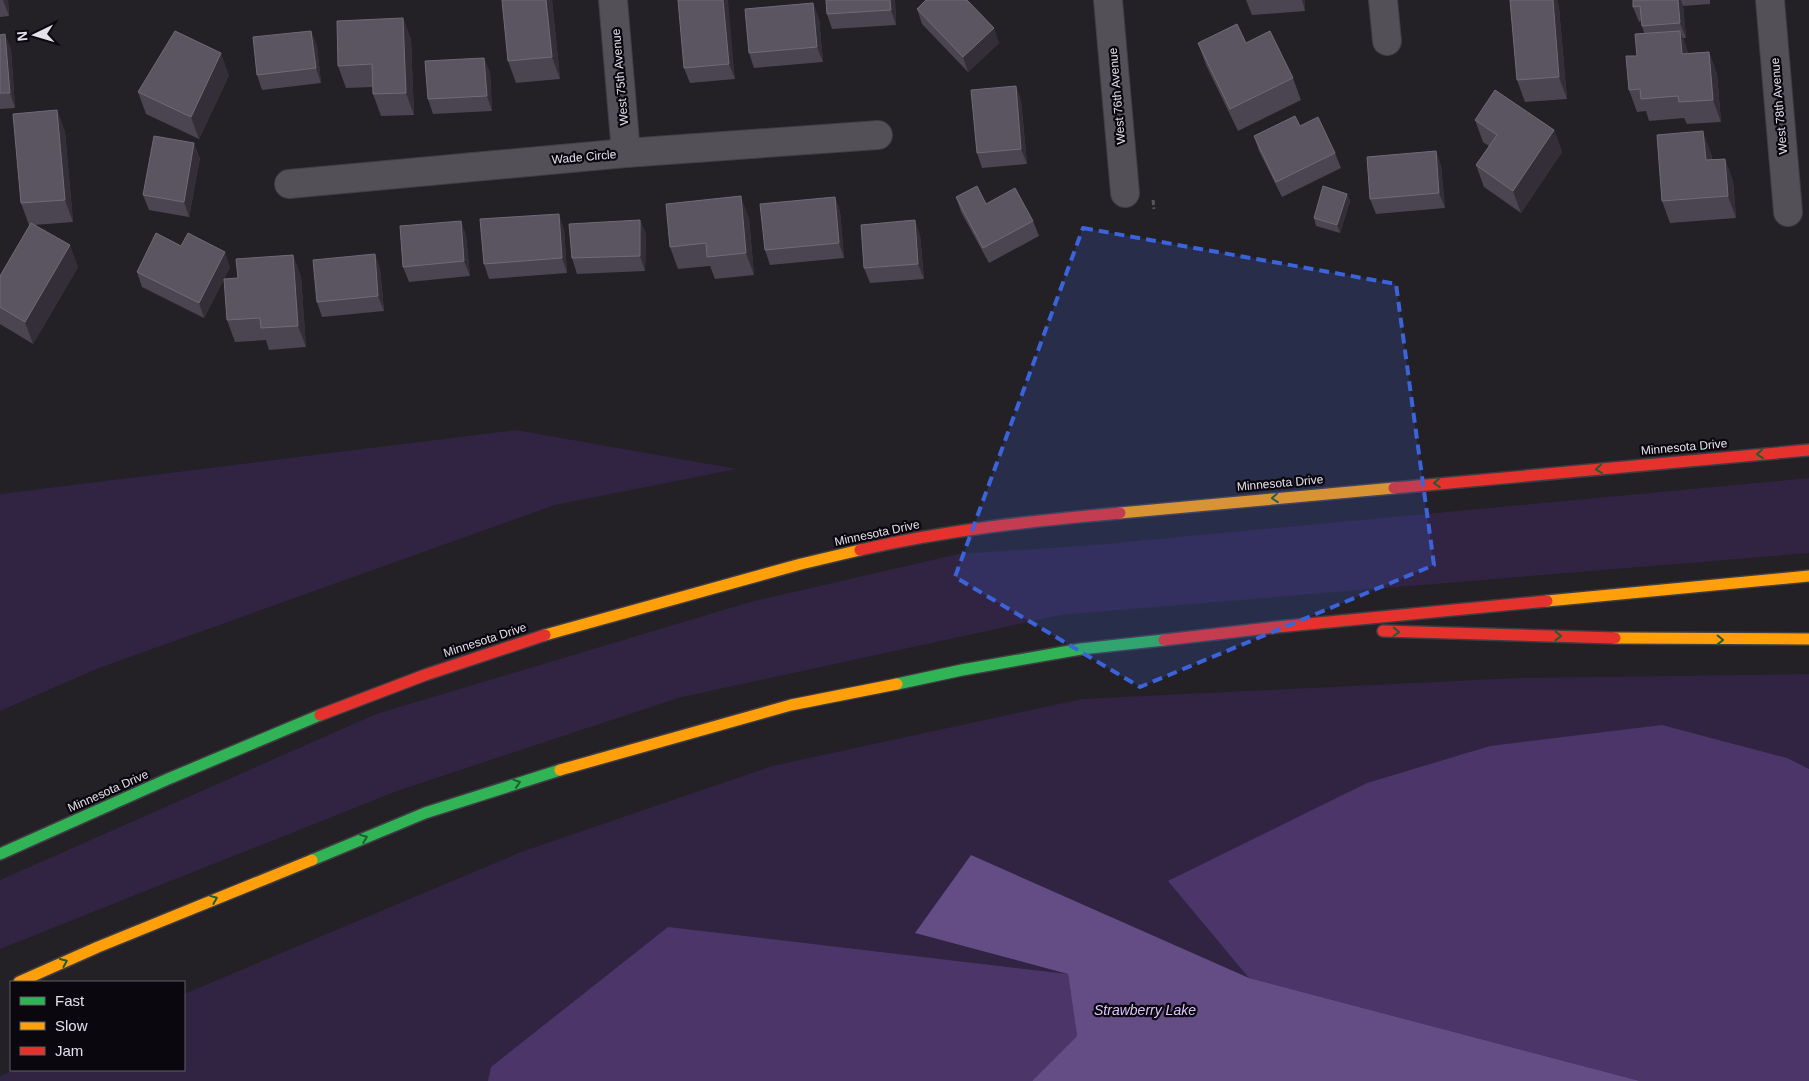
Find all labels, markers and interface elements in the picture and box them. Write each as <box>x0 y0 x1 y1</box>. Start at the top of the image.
north arrow <box>10 10 60 60</box>
street label: West 75th Avenue <box>609 28 631 126</box>
text: N <box>14 30 30 42</box>
street label: West 76th Avenue <box>1106 47 1128 145</box>
street label: West 78th Avenue <box>1768 57 1790 155</box>
street label: Wade Circle <box>551 147 617 167</box>
street label: Minnesota Drive <box>1640 436 1728 458</box>
one-way arrow <box>1756 448 1764 459</box>
one-way arrow <box>1594 463 1602 474</box>
street label: Minnesota Drive <box>1236 472 1324 494</box>
one-way arrow <box>1432 477 1440 488</box>
one-way arrow <box>1271 492 1279 503</box>
street label: Minnesota Drive <box>833 517 921 549</box>
street label: Minnesota Drive <box>442 620 529 660</box>
one-way arrow <box>1392 626 1400 637</box>
one-way arrow <box>1554 631 1562 642</box>
one-way arrow <box>1717 635 1725 645</box>
street label: Minnesota Drive <box>66 767 151 815</box>
one-way arrow <box>512 779 521 789</box>
one-way arrow <box>359 833 368 844</box>
one-way arrow <box>209 895 218 906</box>
one-way arrow <box>59 958 68 969</box>
legend <box>10 981 185 1071</box>
text: Fast <box>55 992 85 1009</box>
water label: Strawberry Lake <box>1094 1002 1196 1018</box>
text: Slow <box>55 1017 88 1034</box>
text: Jam <box>55 1042 83 1059</box>

